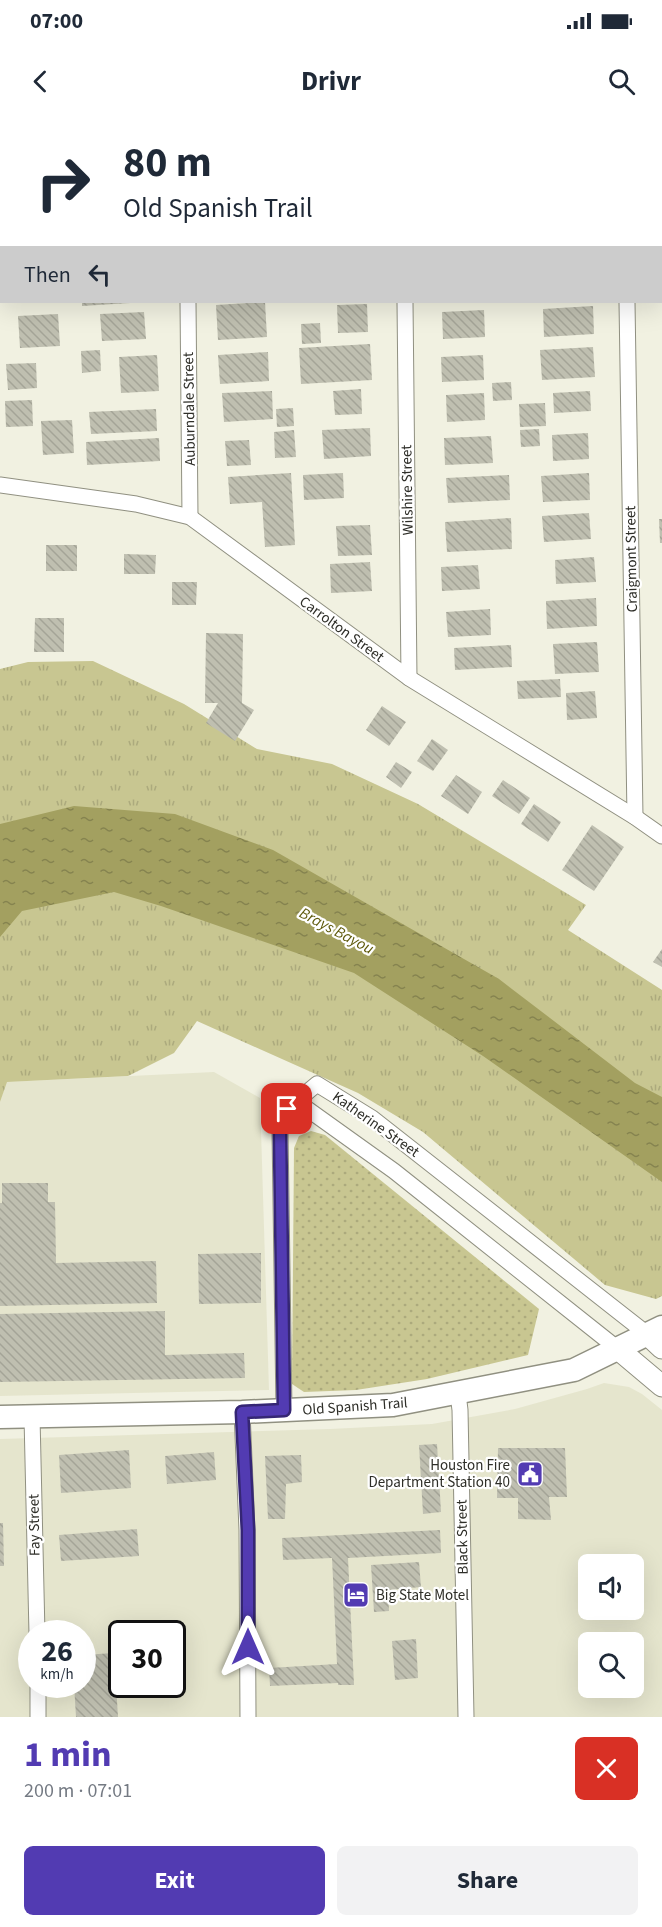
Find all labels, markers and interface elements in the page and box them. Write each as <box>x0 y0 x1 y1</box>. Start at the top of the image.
text: 07:00 <box>30 5 83 37</box>
text: Drivr <box>301 62 361 101</box>
icon: back <box>24 65 57 98</box>
icon: search <box>605 65 638 98</box>
text: 80 m <box>123 133 212 193</box>
icon: right <box>24 144 102 222</box>
text: Old Spanish Trail <box>123 189 313 228</box>
icon: left <box>83 258 116 291</box>
text: Then <box>24 259 71 291</box>
street label: Auburndale Street <box>178 352 201 466</box>
street label: Wilshire Street <box>396 445 419 535</box>
street label: Craigmont Street <box>620 505 643 612</box>
street label: Carrolton Street <box>295 591 388 667</box>
water label: Brays Bayou <box>296 902 378 960</box>
pin <box>261 1083 312 1134</box>
street label: Katherine Street <box>328 1087 423 1162</box>
icon: arrive <box>270 1092 303 1125</box>
street label: Old Spanish Trail <box>302 1392 409 1421</box>
place label: Houston Fire Department Station 40 <box>368 1455 510 1493</box>
public building icon: Houston Fire Department Station 40 <box>515 1459 545 1489</box>
street label: Fay Street <box>23 1494 46 1556</box>
street label: Black Street <box>451 1499 474 1575</box>
map controls <box>578 1554 644 1698</box>
button: sound <box>578 1554 644 1620</box>
hotel icon: Big State Motel <box>341 1580 371 1610</box>
place label: Big State Motel <box>376 1585 469 1606</box>
position arrow <box>216 1615 280 1679</box>
speed limit sign: 30 <box>108 1620 186 1698</box>
text: 26 <box>41 1630 73 1673</box>
button: search <box>578 1632 644 1698</box>
text: km/h <box>40 1664 74 1685</box>
text: 1 min <box>24 1729 112 1780</box>
button: close <box>575 1737 638 1800</box>
text: 200 m · 07:01 <box>24 1777 132 1805</box>
button: Exit <box>24 1846 325 1915</box>
button: Share <box>337 1846 638 1915</box>

